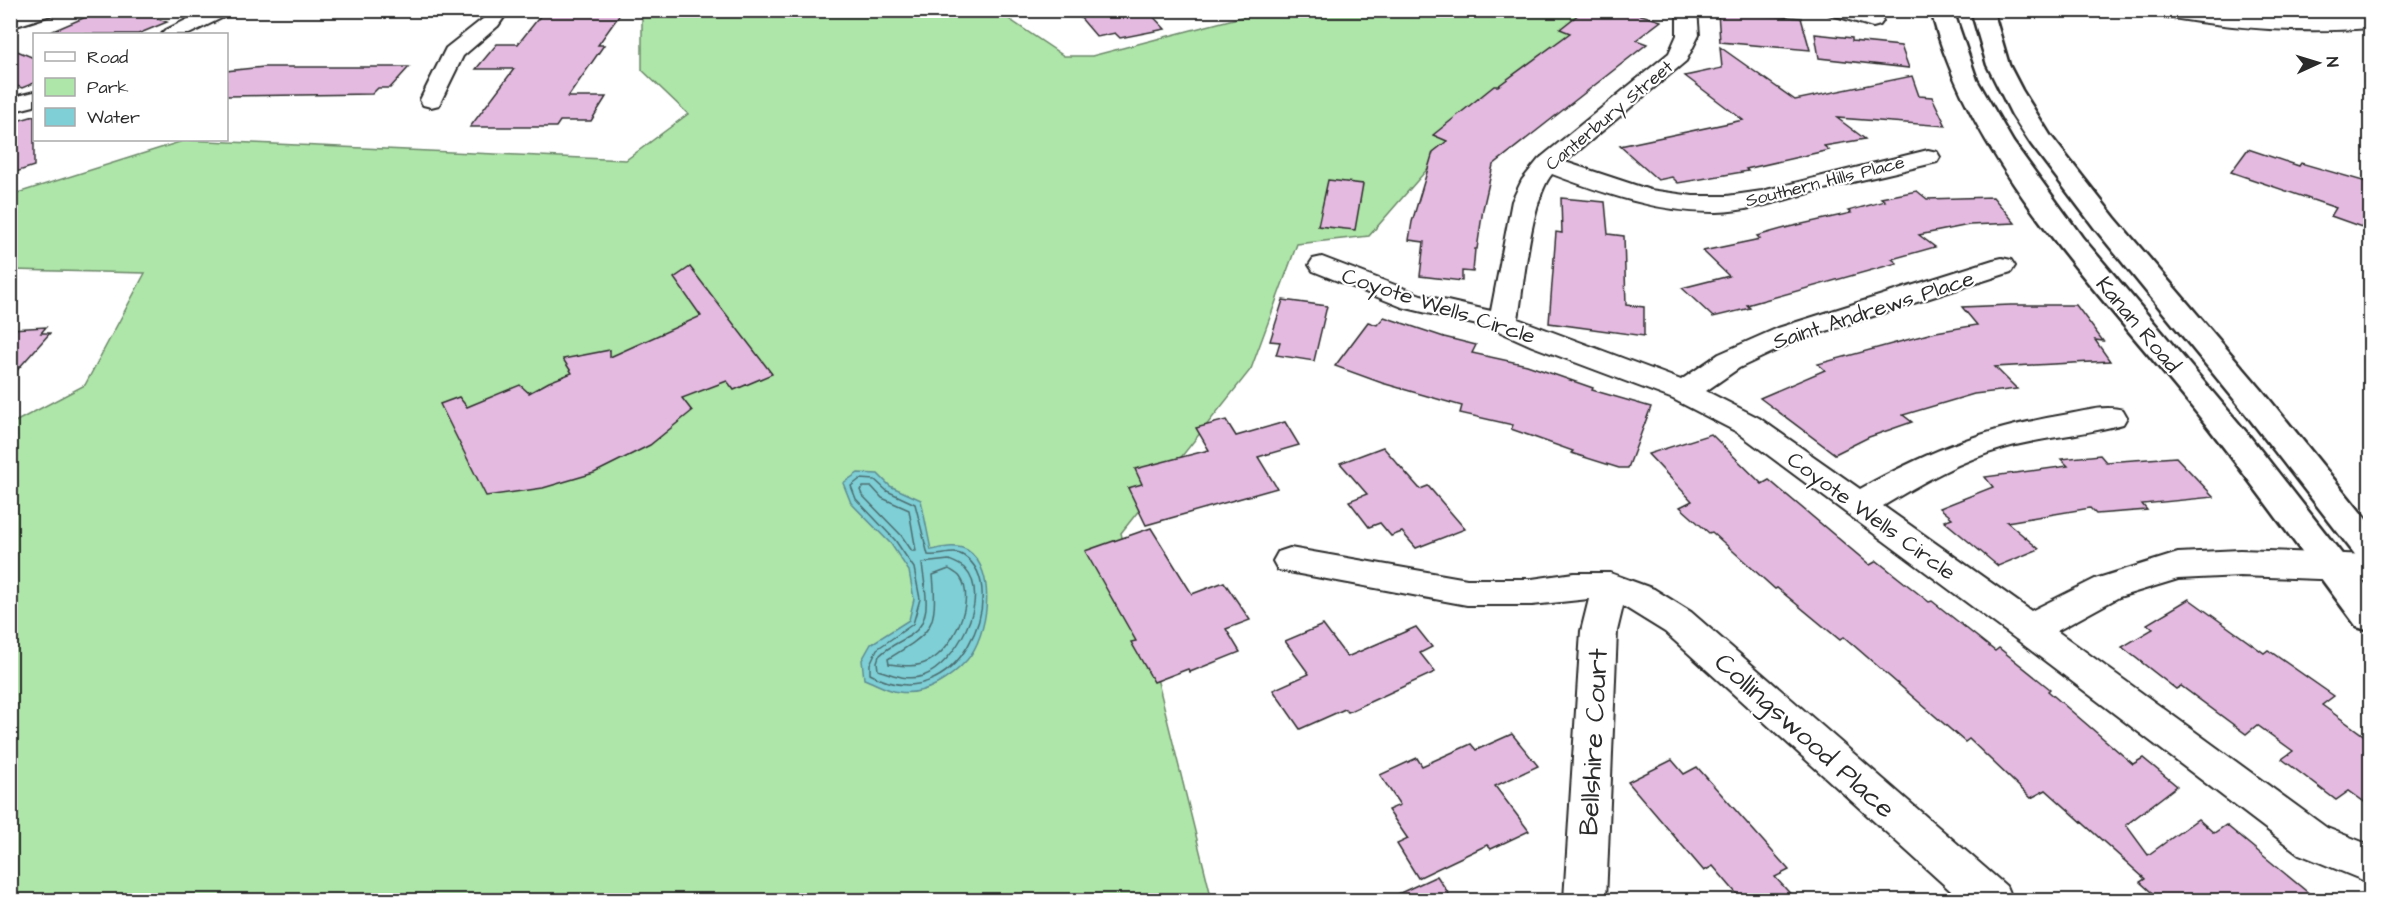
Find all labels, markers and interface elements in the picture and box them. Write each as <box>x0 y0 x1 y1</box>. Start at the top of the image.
legend <box>33 33 228 141</box>
north arrow <box>2288 33 2348 93</box>
text: Road <box>87 45 128 70</box>
street label: Canterbury Street <box>1540 54 1680 177</box>
text: N <box>2321 56 2343 68</box>
text: Park <box>87 75 129 100</box>
text: Water <box>87 105 140 130</box>
street label: Southern Hills Place <box>1743 150 1907 213</box>
street label: Coyote Wells Circle <box>1338 261 1539 353</box>
street label: Saint Andrews Place <box>1769 263 1978 358</box>
street label: Kanan Road <box>2088 270 2187 380</box>
street label: Coyote Wells Circle <box>1780 444 1962 589</box>
street label: Collingswood Place <box>1705 644 1903 828</box>
street label: Bellshire Court <box>1570 647 1618 837</box>

